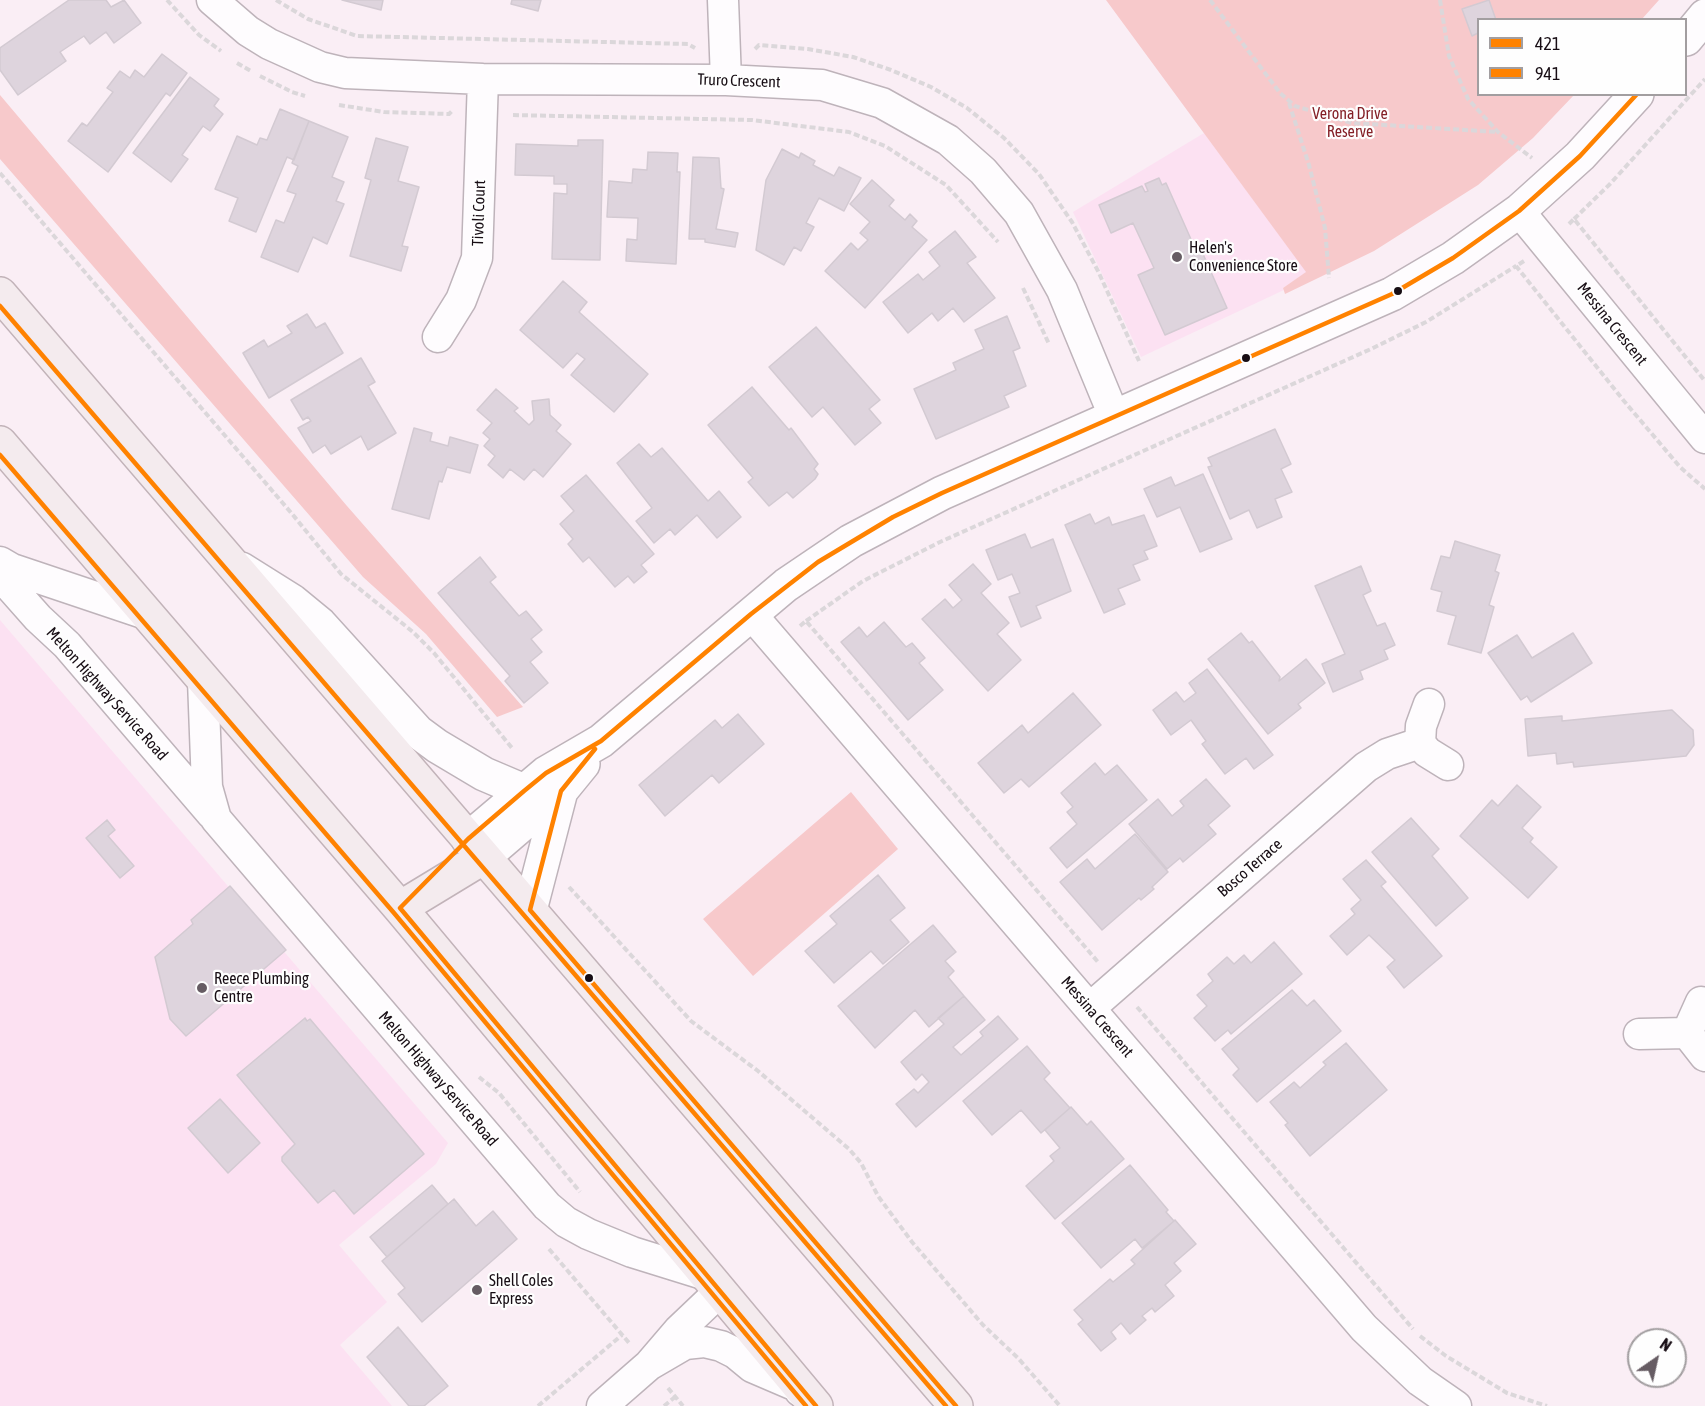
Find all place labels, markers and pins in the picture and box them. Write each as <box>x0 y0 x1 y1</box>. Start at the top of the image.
place label: Helen's Convenience Store <box>1189 238 1298 276</box>
marker: Helen's Convenience Store <box>1170 250 1184 264</box>
unlabelled marker <box>1392 285 1404 297</box>
unlabelled marker <box>1240 352 1252 364</box>
place label: Reece Plumbing Centre <box>214 969 309 1007</box>
unlabelled marker <box>583 972 595 984</box>
marker: Reece Plumbing Centre <box>195 981 209 995</box>
place label: Shell Coles Express <box>489 1271 553 1309</box>
marker: Shell Coles Express <box>470 1283 484 1297</box>

